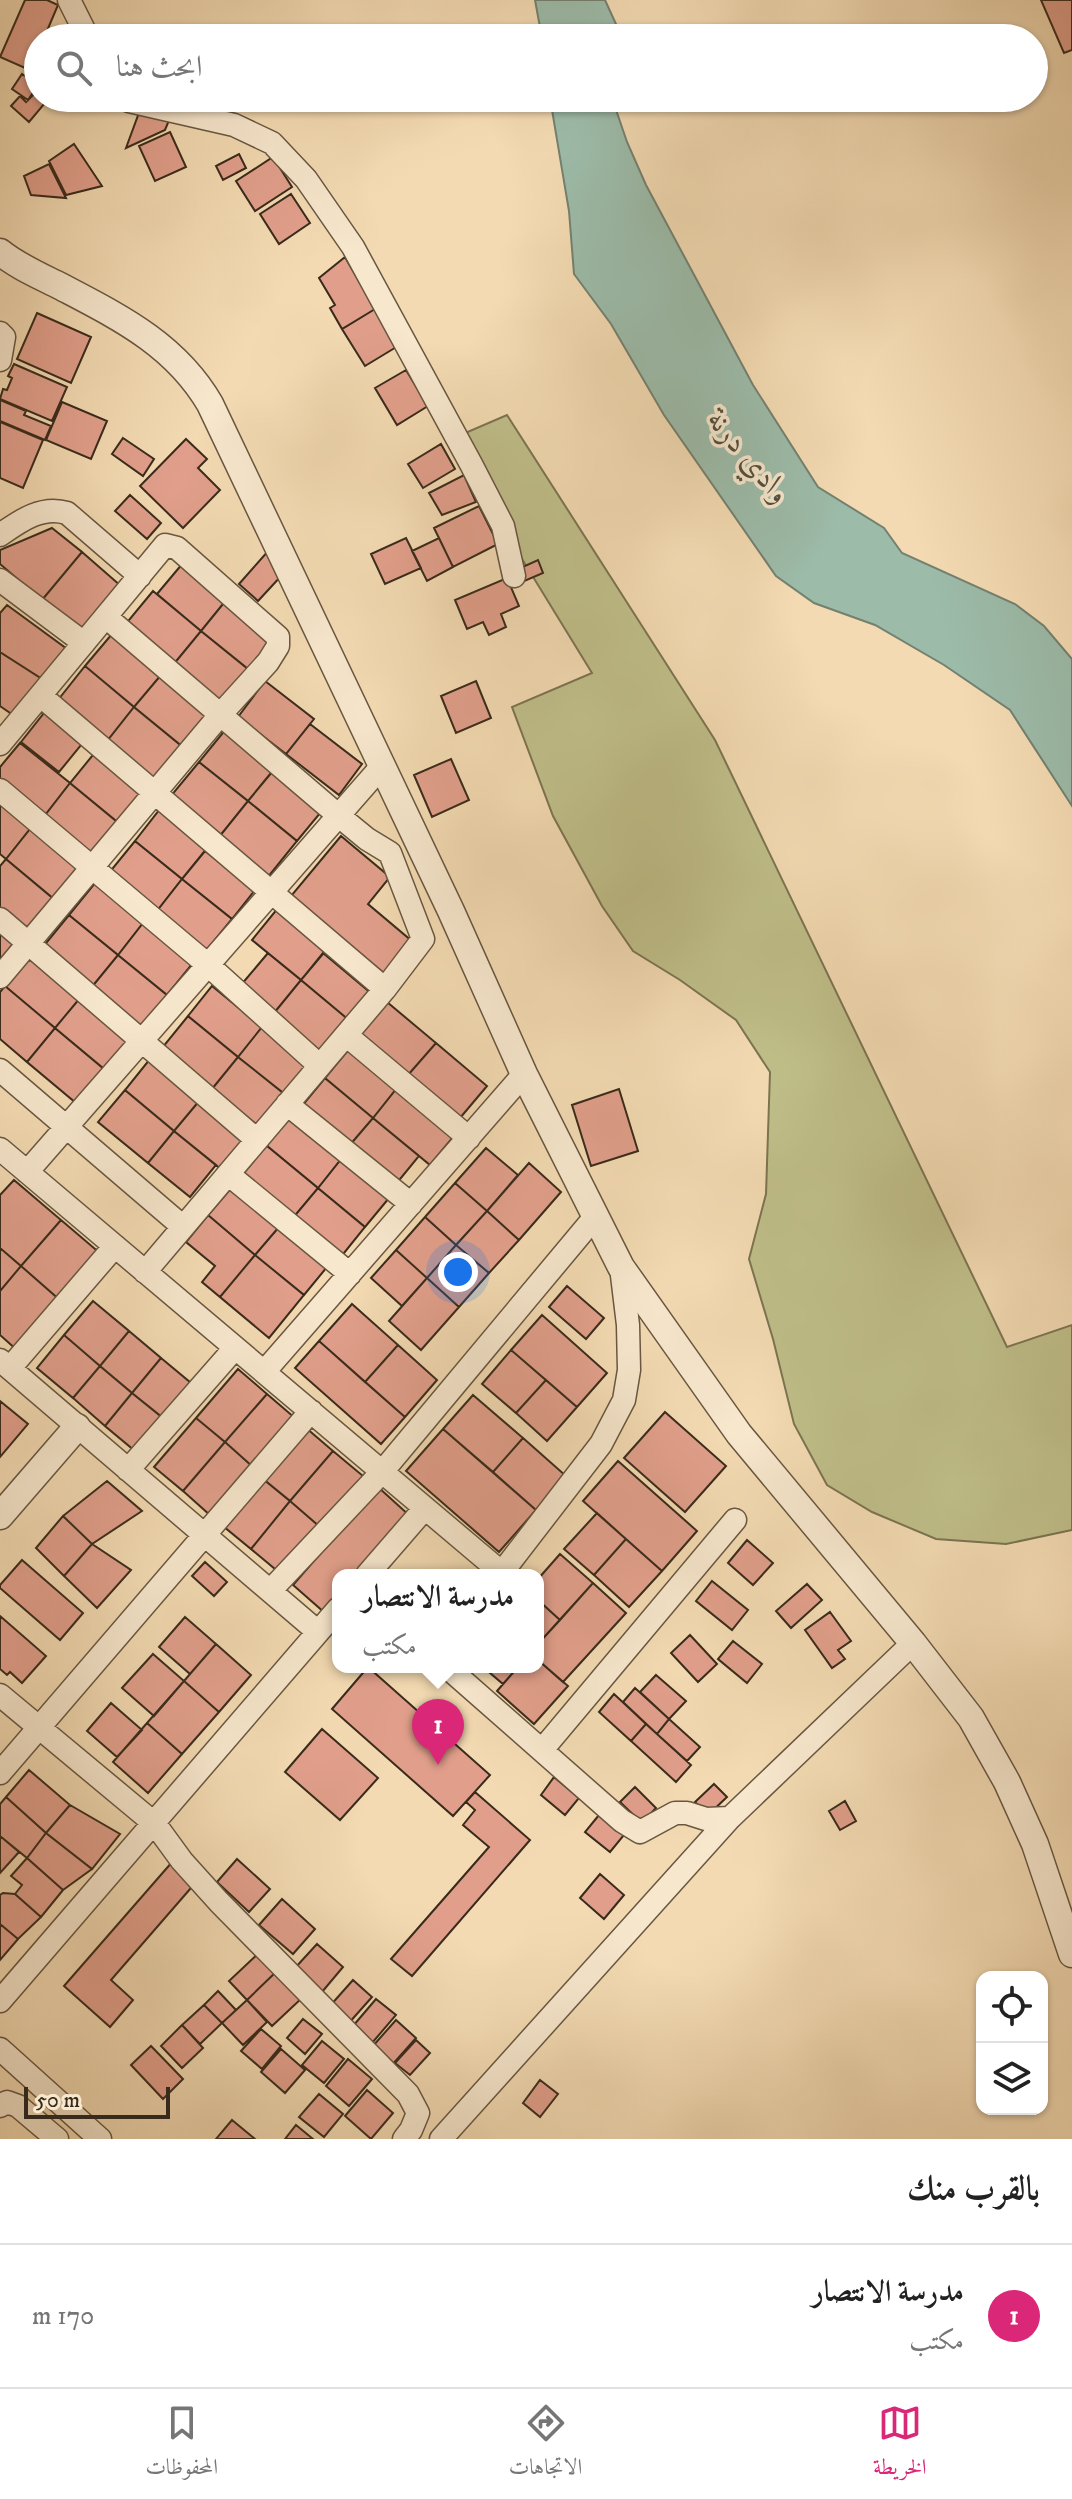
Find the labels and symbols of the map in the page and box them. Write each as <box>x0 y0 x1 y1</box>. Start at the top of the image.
water label: وادي درنة <box>693 400 799 515</box>
your location <box>438 1252 478 1292</box>
pin: 1 <box>412 1699 464 1765</box>
scale bar <box>24 2083 170 2119</box>

